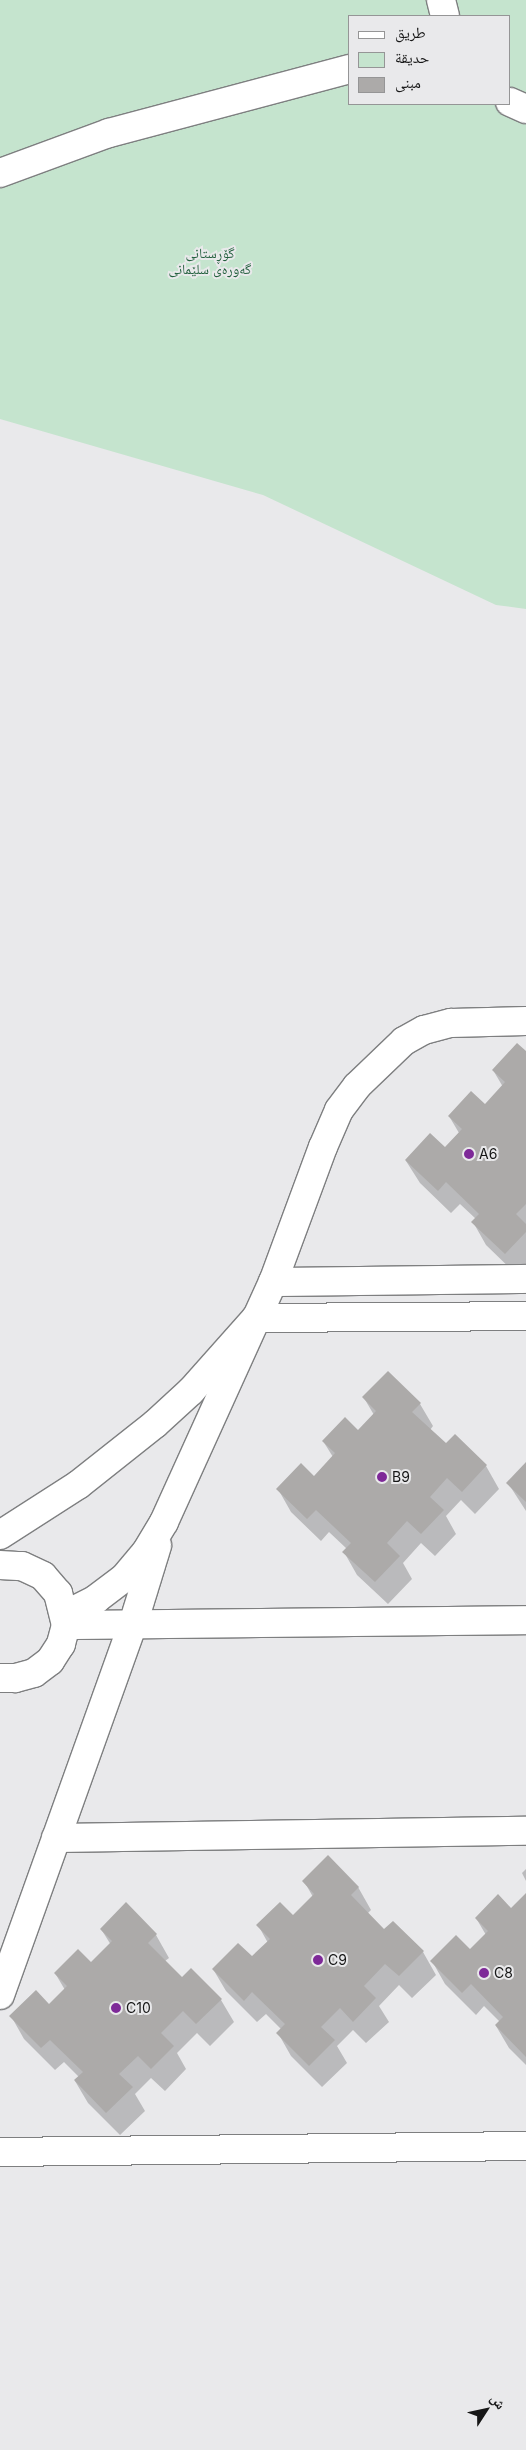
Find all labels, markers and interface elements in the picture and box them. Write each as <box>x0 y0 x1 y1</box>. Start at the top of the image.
legend <box>348 15 511 105</box>
text: طريق <box>395 23 426 42</box>
text: حديقة <box>395 48 429 67</box>
text: مبنى <box>395 73 421 92</box>
park label: گۆڕستانی گەورەی سلێمانی <box>169 245 251 278</box>
place label: A6 <box>479 1146 497 1162</box>
marker: A6 <box>463 1148 475 1160</box>
place label: B9 <box>392 1469 410 1485</box>
marker: B9 <box>376 1471 388 1483</box>
place label: C9 <box>328 1952 347 1968</box>
marker: C9 <box>312 1954 324 1966</box>
place label: C8 <box>494 1965 513 1981</box>
marker: C8 <box>478 1967 490 1979</box>
place label: C10 <box>126 2000 151 2016</box>
marker: C10 <box>110 2002 122 2014</box>
north arrow <box>461 2385 511 2435</box>
text: ش <box>487 2390 510 2412</box>

